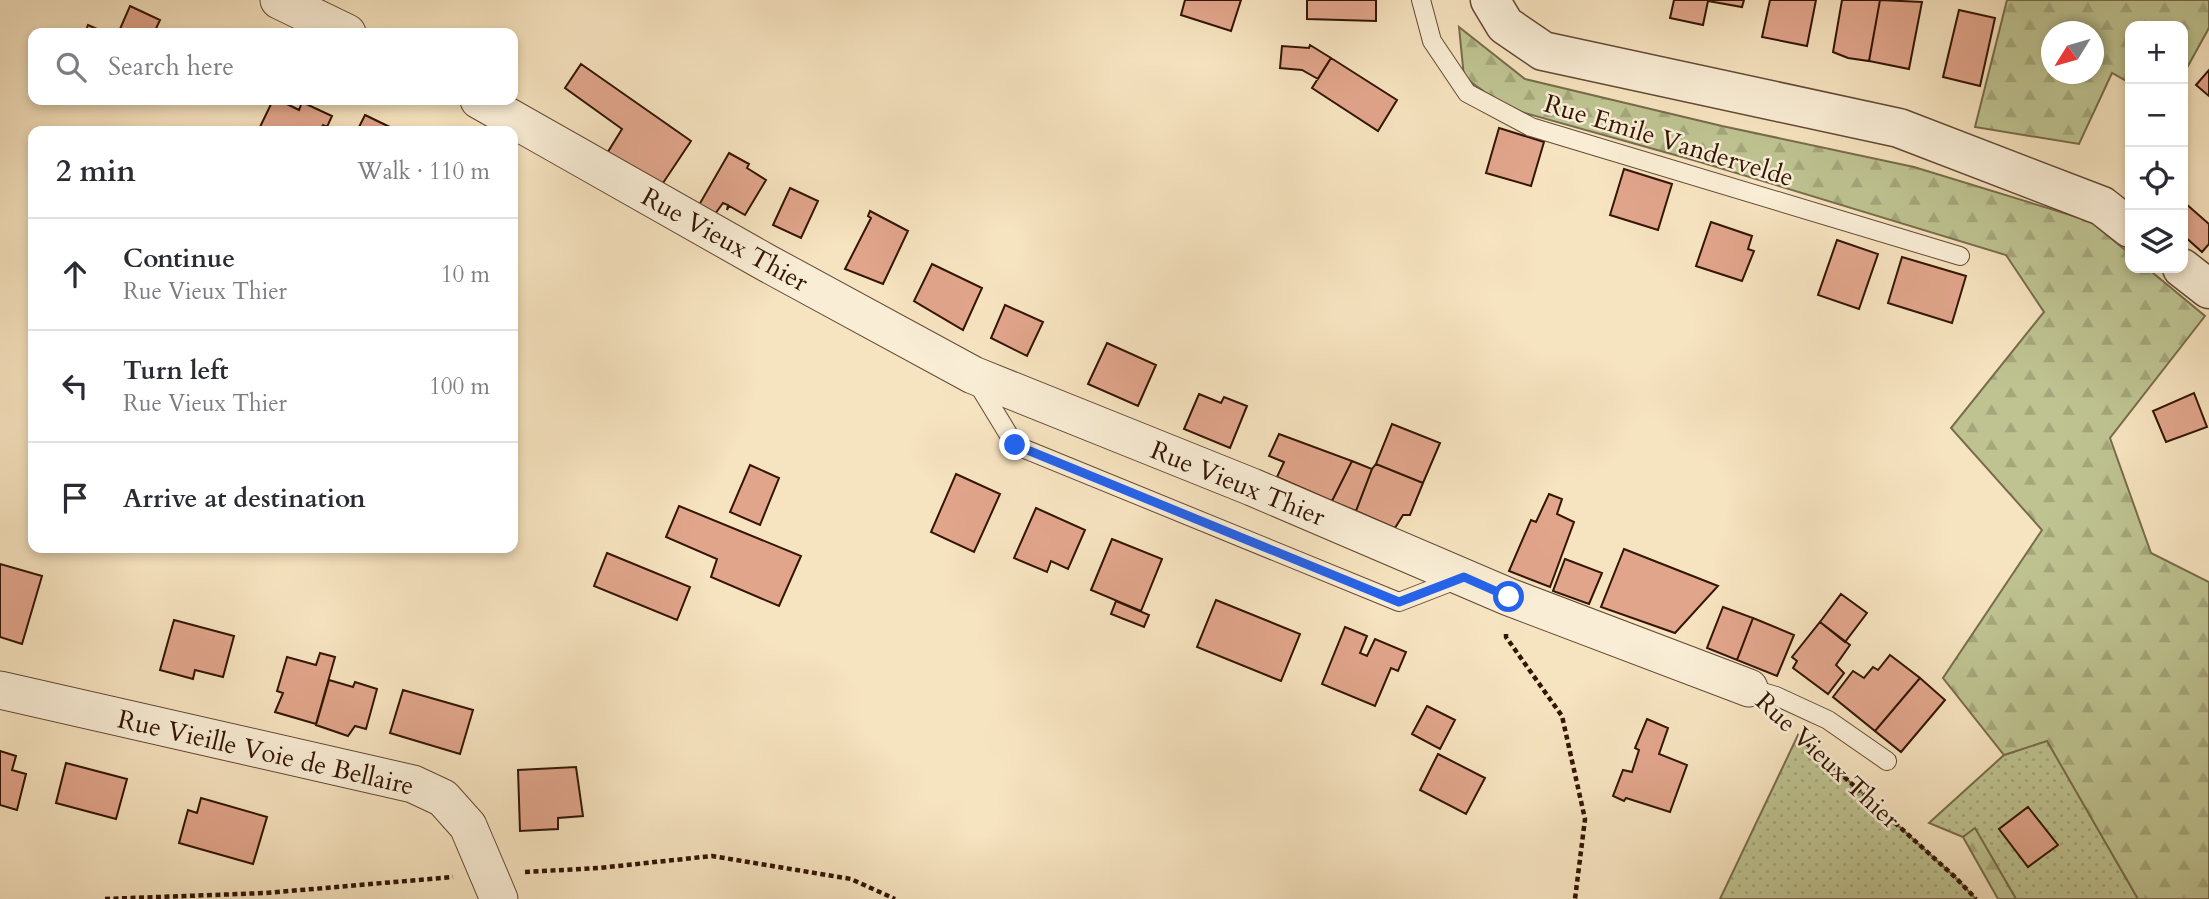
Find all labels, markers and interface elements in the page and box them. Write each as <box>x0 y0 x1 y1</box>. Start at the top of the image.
north arrow <box>2041 21 2104 84</box>
map controls <box>2125 21 2188 273</box>
button: + <box>2125 21 2188 84</box>
search box <box>28 28 518 105</box>
icon: search <box>52 48 90 86</box>
text: Search here <box>108 49 234 84</box>
button: − <box>2125 84 2188 147</box>
street label: Rue Emile Vandervelde <box>1540 86 1798 195</box>
button: locate <box>2125 147 2188 210</box>
text: 2 min <box>56 151 136 192</box>
text: Walk · 110 m <box>357 156 490 187</box>
street label: Rue Vieux Thier <box>635 179 815 300</box>
button: layers <box>2125 210 2188 273</box>
text: Continue <box>123 241 235 276</box>
icon: ahead <box>56 255 94 293</box>
text: 10 m <box>441 259 490 290</box>
text: Rue Vieux Thier <box>123 276 287 307</box>
text: Turn left <box>123 353 228 388</box>
icon: left <box>56 367 94 405</box>
text: 100 m <box>429 371 490 402</box>
text: Rue Vieux Thier <box>123 388 287 419</box>
route end <box>999 429 1030 460</box>
street label: Rue Vieux Thier <box>1145 433 1331 535</box>
icon: arrive <box>56 479 94 517</box>
text: Arrive at destination <box>123 481 366 516</box>
route start <box>1493 581 1524 612</box>
street label: Rue Vieux Thier <box>1748 684 1908 837</box>
street label: Rue Vieille Voie de Bellaire <box>114 701 417 804</box>

